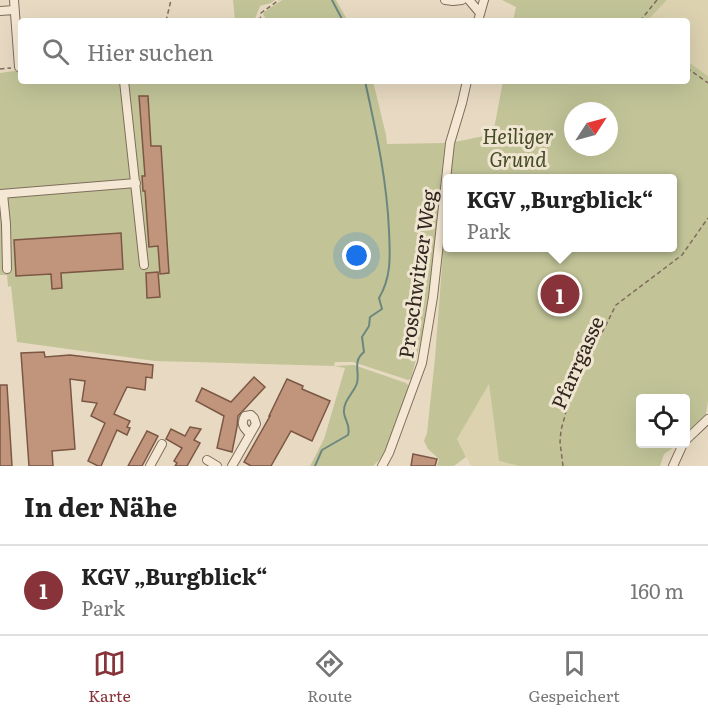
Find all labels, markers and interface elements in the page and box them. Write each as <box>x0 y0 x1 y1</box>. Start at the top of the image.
search box <box>18 18 690 84</box>
icon: search <box>39 35 72 68</box>
text: Hier suchen <box>87 35 214 68</box>
north arrow <box>564 102 618 156</box>
park label: Heiliger Grund <box>482 120 554 173</box>
popup <box>443 174 677 252</box>
text: KGV „Burgblick“ <box>467 182 653 215</box>
street label: Proschwitzer Weg <box>389 187 443 360</box>
text: Park <box>467 215 510 245</box>
your location <box>342 241 371 270</box>
pin: 1 <box>540 272 580 316</box>
street label: Pfarrgasse <box>542 311 610 413</box>
map controls <box>636 394 690 448</box>
button: locate <box>636 394 690 448</box>
text: In der Nähe <box>24 486 177 525</box>
text: KGV „Burgblick“ <box>81 559 268 592</box>
text: 1 <box>39 575 48 605</box>
text: 160 m <box>630 575 684 605</box>
text: Park <box>81 592 125 622</box>
tab: Karte <box>88 647 131 707</box>
tab: Route <box>307 647 352 707</box>
tab: Gespeichert <box>528 647 620 707</box>

